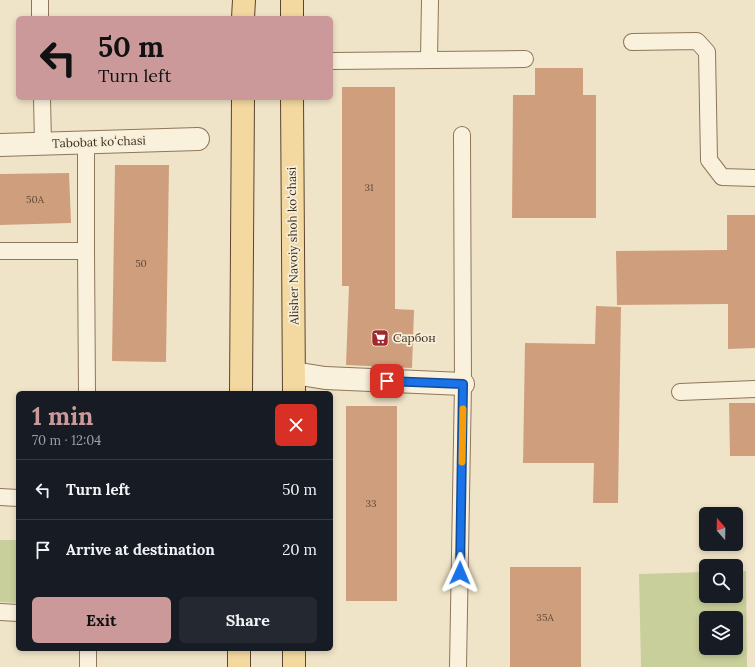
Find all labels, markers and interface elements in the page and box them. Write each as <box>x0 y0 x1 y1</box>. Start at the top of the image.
text: 50 m <box>98 29 164 65</box>
icon: left <box>32 32 84 84</box>
text: Turn left <box>98 64 171 87</box>
street label: Tabobat koʻchasi <box>52 132 146 151</box>
street label: Alisher Navoiy shoh koʻchasi <box>284 167 301 326</box>
house number: 31 <box>364 181 374 194</box>
house number: 50А <box>26 193 45 206</box>
house number: 50 <box>135 257 147 270</box>
supermarket icon: Сарбон <box>370 328 390 348</box>
place label: Сарбон <box>393 330 436 345</box>
pin <box>370 364 404 398</box>
icon: arrive <box>376 370 398 392</box>
text: 1 min <box>32 401 93 432</box>
button: close <box>275 404 317 446</box>
text: 70 m · 12:04 <box>32 432 101 449</box>
icon: left <box>32 479 54 501</box>
text: Turn left <box>66 480 130 499</box>
text: 50 m <box>282 480 317 499</box>
house number: 33 <box>365 497 377 510</box>
north arrow <box>699 507 743 551</box>
map controls <box>699 507 743 655</box>
icon: arrive <box>32 539 54 561</box>
text: Arrive at destination <box>66 540 215 559</box>
text: 20 m <box>282 540 317 559</box>
position arrow <box>439 552 481 594</box>
button: search <box>699 559 743 603</box>
button: Exit <box>32 597 171 643</box>
button: Share <box>179 597 317 643</box>
house number: 35А <box>536 611 554 624</box>
button: layers <box>699 611 743 655</box>

